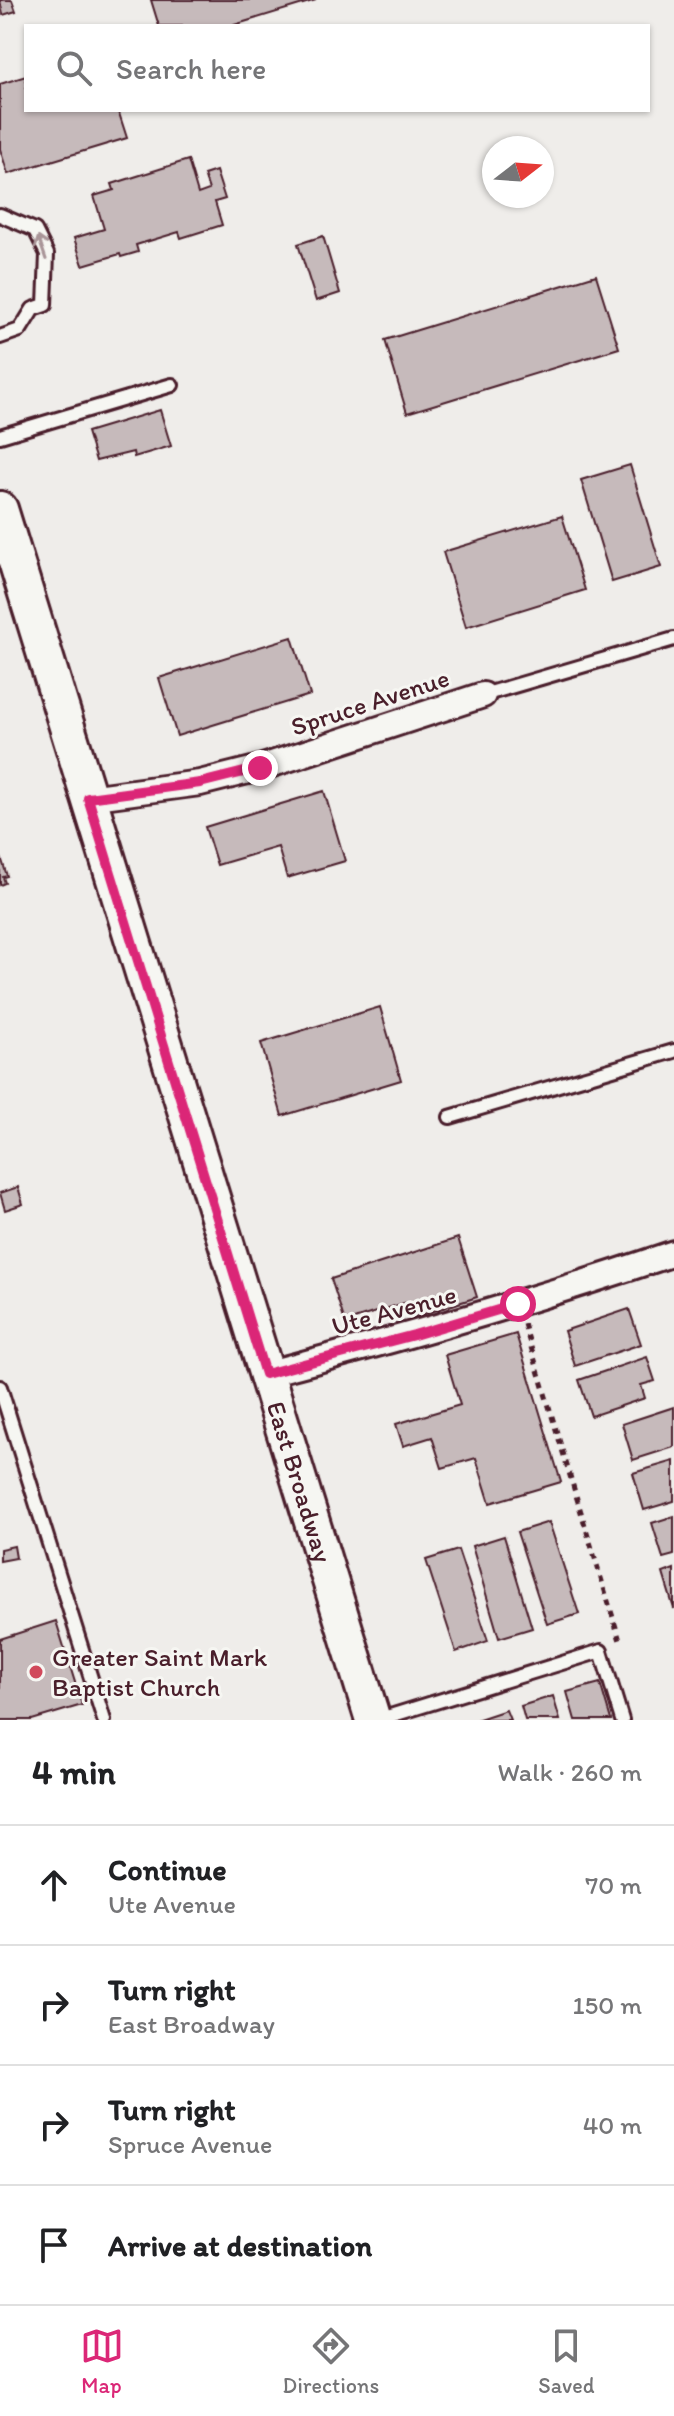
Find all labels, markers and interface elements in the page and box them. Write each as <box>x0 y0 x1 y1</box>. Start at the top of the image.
search box <box>24 24 650 112</box>
icon: search <box>52 46 96 90</box>
text: Search here <box>116 50 266 87</box>
north arrow <box>482 136 554 208</box>
one-way arrow <box>34 236 49 261</box>
street label: Spruce Avenue <box>287 661 453 743</box>
route end <box>242 750 278 786</box>
street label: Ute Avenue <box>328 1278 460 1342</box>
route start <box>500 1286 536 1322</box>
street label: East Broadway <box>260 1397 340 1566</box>
place label: Greater Saint Mark Baptist Church <box>52 1641 268 1703</box>
marker: Greater Saint Mark Baptist Church <box>27 1663 45 1681</box>
text: 4 min <box>32 1752 116 1793</box>
text: Walk · 260 m <box>497 1756 642 1788</box>
text: Continue <box>108 1851 227 1888</box>
icon: ahead <box>32 1863 76 1907</box>
text: 70 m <box>585 1869 642 1901</box>
text: Ute Avenue <box>108 1888 236 1920</box>
text: Turn right <box>108 1971 236 2008</box>
icon: right <box>32 1983 76 2027</box>
text: 150 m <box>573 1989 642 2021</box>
text: East Broadway <box>108 2008 275 2040</box>
text: Turn right <box>108 2091 236 2128</box>
icon: right <box>32 2103 76 2147</box>
text: 40 m <box>583 2109 642 2141</box>
text: Spruce Avenue <box>108 2128 272 2160</box>
icon: arrive <box>32 2223 76 2267</box>
text: Arrive at destination <box>108 2227 372 2264</box>
tab: Map <box>80 2324 124 2399</box>
tab: Directions <box>283 2324 379 2399</box>
tab: Saved <box>538 2324 594 2399</box>

